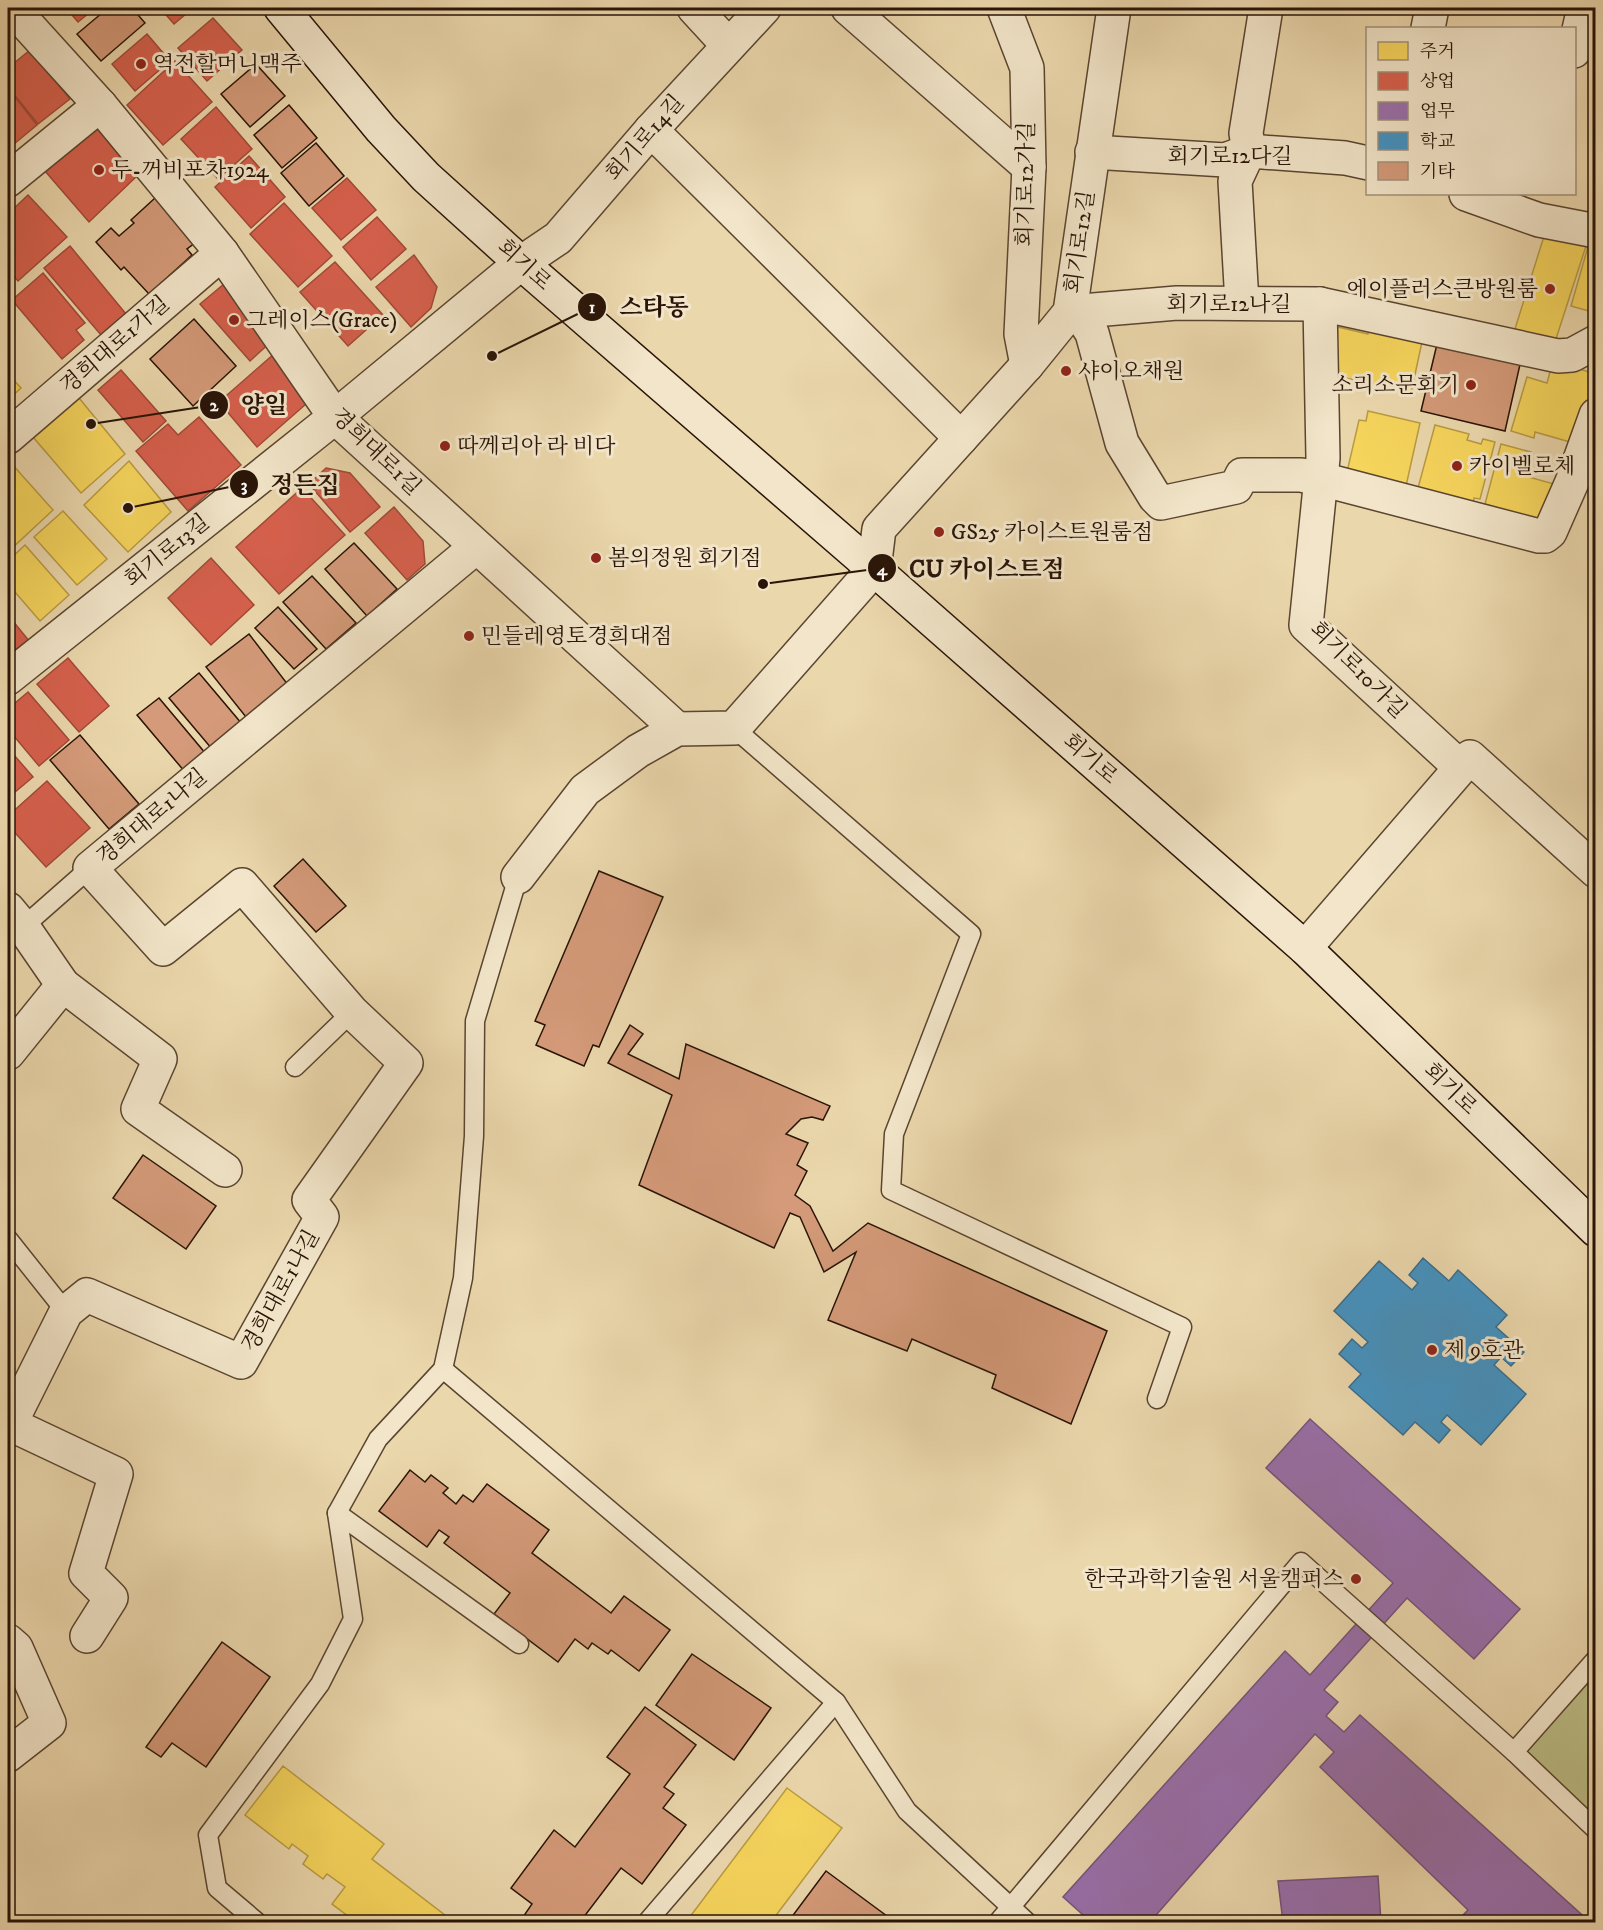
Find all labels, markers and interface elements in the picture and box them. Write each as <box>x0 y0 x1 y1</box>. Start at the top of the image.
legend <box>1366 27 1576 195</box>
text: 주거 <box>1420 41 1455 63</box>
place label: 역전할머니맥주 <box>153 51 302 78</box>
marker: 역전할머니맥주 <box>134 57 148 71</box>
text: 상업 <box>1420 71 1455 93</box>
street label: 회기로14길 <box>600 89 690 187</box>
text: 업무 <box>1420 101 1455 123</box>
street label: 회기로12가길 <box>1011 121 1041 247</box>
text: 학교 <box>1420 131 1455 153</box>
street label: 회기로12다길 <box>1167 143 1293 170</box>
place label: 두-꺼비포차1924 <box>111 157 270 184</box>
text: 기타 <box>1420 161 1455 183</box>
marker: 두-꺼비포차1924 <box>92 163 106 177</box>
street label: 회기로12길 <box>1059 189 1101 295</box>
street label: 회기로 <box>491 234 557 296</box>
place label: 에이플러스큰방원룸 <box>1347 276 1538 303</box>
marker: 에이플러스큰방원룸 <box>1543 282 1557 296</box>
callout: 스타동 <box>577 286 700 328</box>
street label: 경희대로1가길 <box>55 290 175 400</box>
street label: 회기로12나길 <box>1166 291 1292 318</box>
text: 스타동 <box>619 293 689 323</box>
text: 1 <box>589 297 596 319</box>
place label: 그레이스(Grace) <box>246 307 397 334</box>
marker: 그레이스(Grace) <box>227 313 241 327</box>
place label: 샤이오채원 <box>1078 358 1184 385</box>
marker: 샤이오채원 <box>1059 364 1073 378</box>
place label: 소리소문회기 <box>1331 372 1459 399</box>
marker: 소리소문회기 <box>1464 378 1478 392</box>
callout: 양일 <box>199 384 299 426</box>
text: 양일 <box>241 391 287 421</box>
text: 2 <box>210 395 220 417</box>
street label: 경희대로1길 <box>325 403 427 501</box>
place label: 따께리아 라 비다 <box>457 433 616 460</box>
marker: 따께리아 라 비다 <box>438 439 452 453</box>
place label: 카이벨로체 <box>1469 453 1575 480</box>
marker: 카이벨로체 <box>1450 459 1464 473</box>
callout: 정든집 <box>229 463 352 505</box>
text: 정든집 <box>270 471 340 501</box>
text: 3 <box>241 475 248 497</box>
street label: 회기로13길 <box>119 509 215 593</box>
place label: GS25 카이스트원룸점 <box>951 519 1153 546</box>
marker: GS25 카이스트원룸점 <box>932 525 946 539</box>
place label: 봄의정원 회기점 <box>608 545 761 572</box>
callout: CU 카이스트점 <box>867 547 1077 589</box>
marker: 봄의정원 회기점 <box>589 551 603 565</box>
text: CU 카이스트점 <box>909 555 1065 585</box>
text: 4 <box>876 559 888 581</box>
street label: 회기로10가길 <box>1304 616 1412 724</box>
place label: 민들레영토경희대점 <box>481 623 672 650</box>
marker: 민들레영토경희대점 <box>462 629 476 643</box>
street label: 회기로 <box>1057 728 1123 790</box>
street label: 경희대로1나길 <box>91 763 213 871</box>
street label: 회기로 <box>1418 1057 1482 1121</box>
street label: 경희대로1나길 <box>236 1225 326 1357</box>
place label: 제 9호관 <box>1444 1337 1524 1364</box>
marker: 제 9호관 <box>1425 1343 1439 1357</box>
place label: 한국과학기술원 서울캠퍼스 <box>1084 1566 1344 1593</box>
marker: 한국과학기술원 서울캠퍼스 <box>1349 1572 1363 1586</box>

